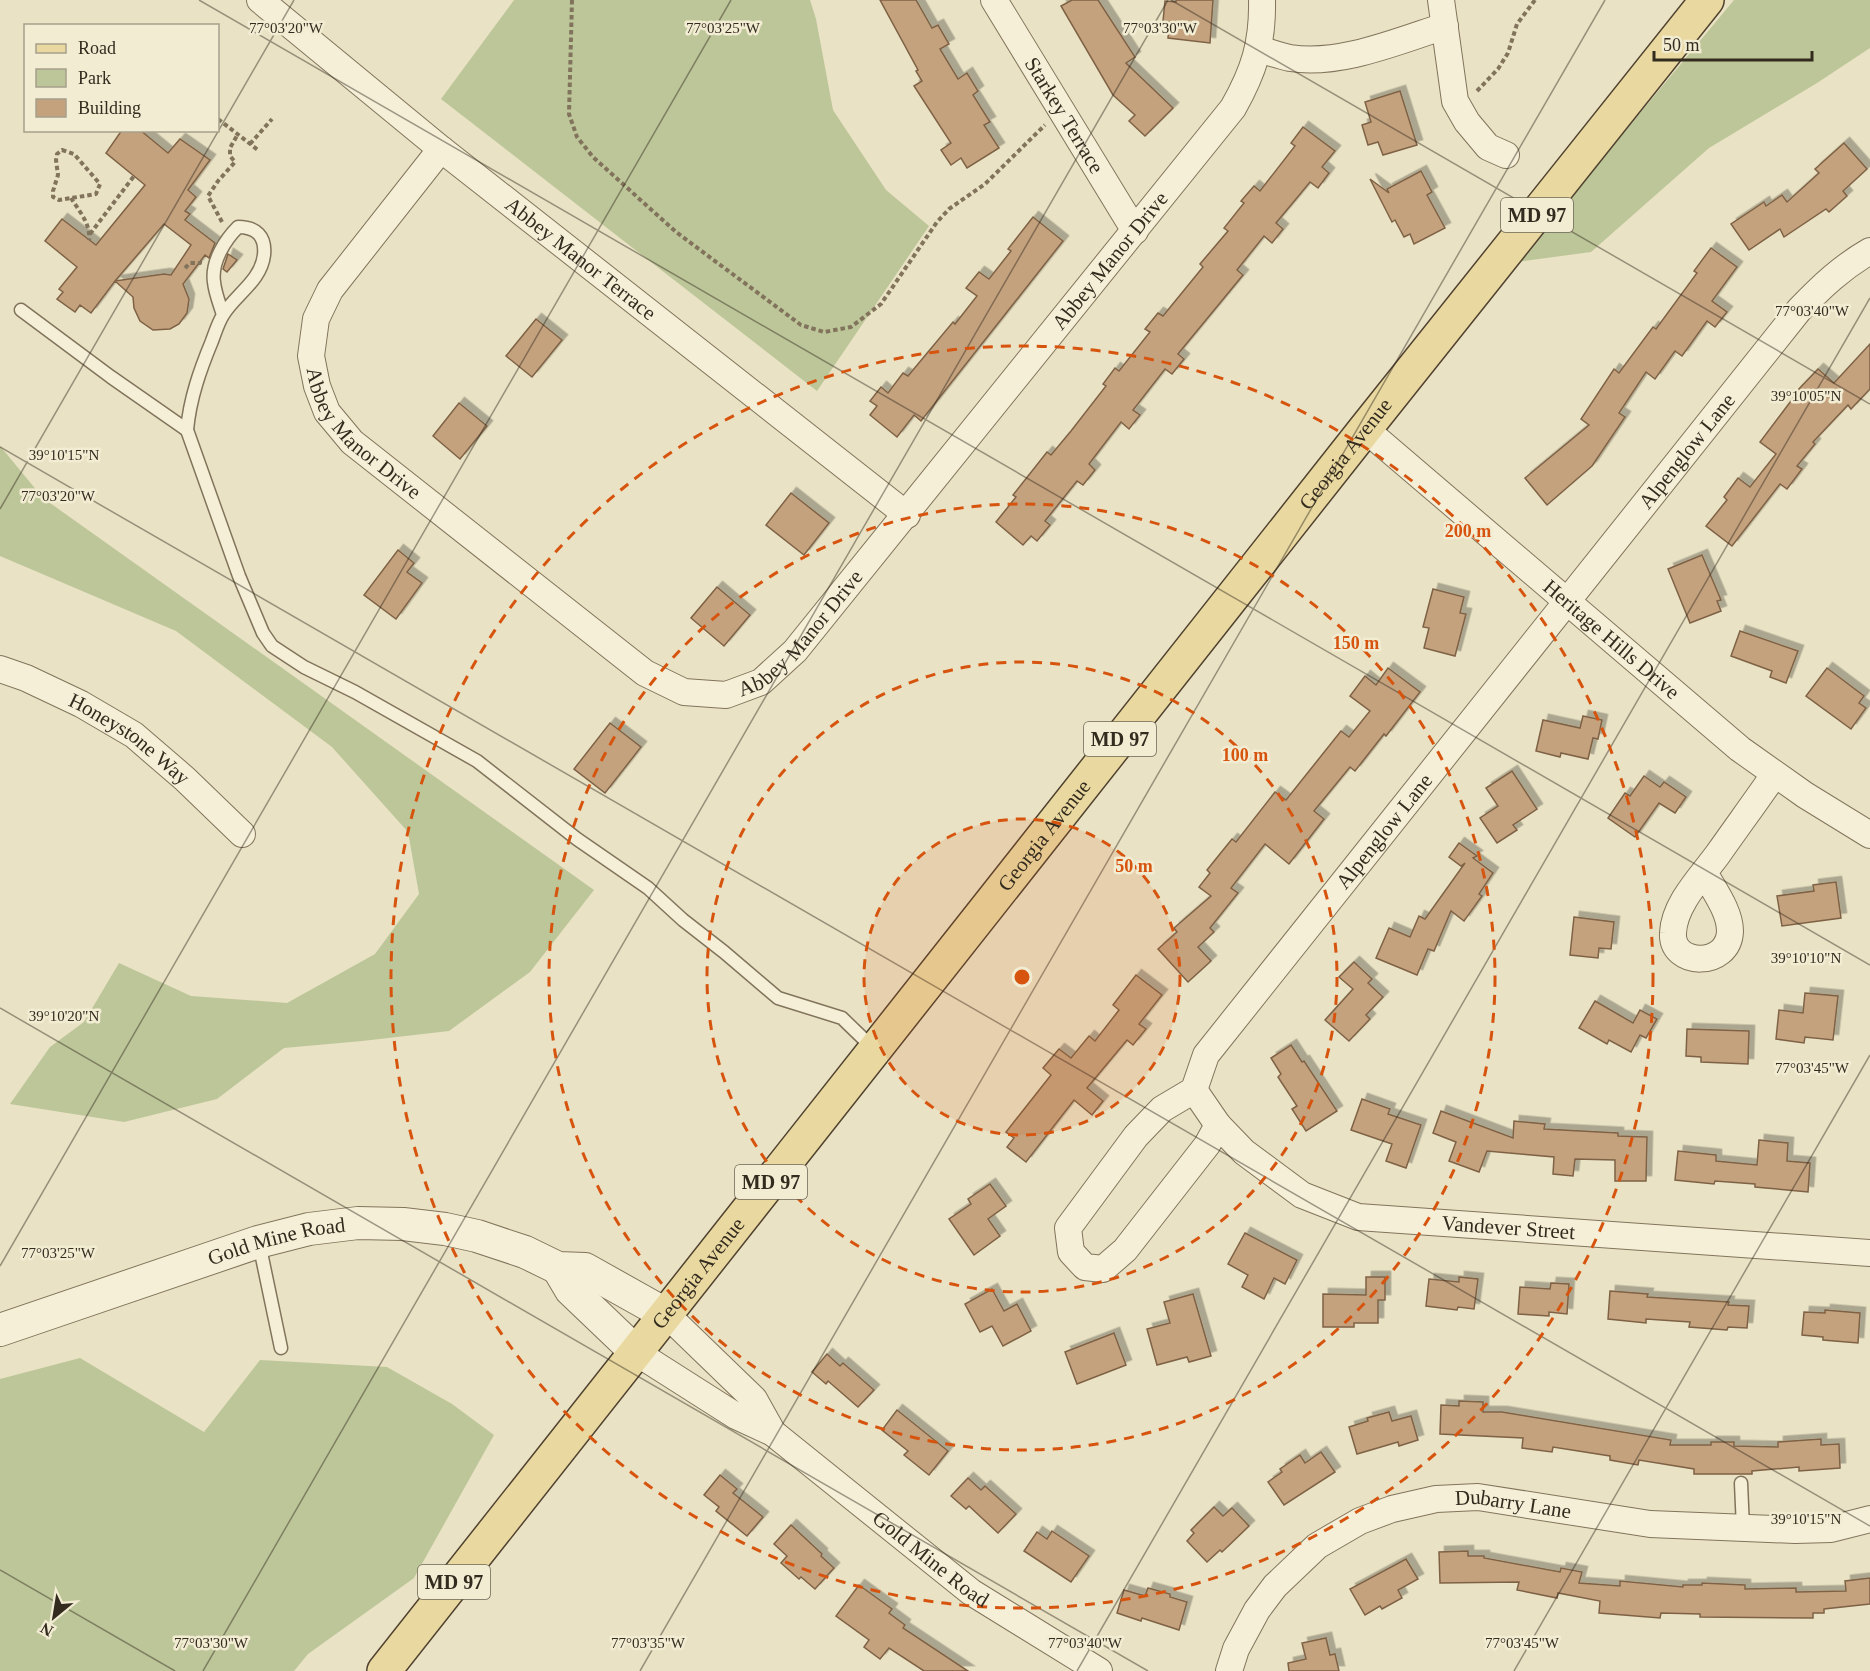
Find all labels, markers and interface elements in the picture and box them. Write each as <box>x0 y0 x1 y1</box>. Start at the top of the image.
text: 77°03'20"W <box>249 20 324 36</box>
text: 77°03'25"W <box>686 20 761 36</box>
text: 77°03'30"W <box>1123 20 1198 36</box>
legend <box>24 24 219 132</box>
scale bar <box>1654 24 1812 62</box>
text: 50 m <box>1663 35 1700 55</box>
text: Road <box>78 38 116 58</box>
street label: Starkey Terrace <box>1020 53 1109 178</box>
text: Park <box>78 68 111 88</box>
text: Building <box>78 98 141 118</box>
street label: Abbey Manor Drive <box>1047 187 1173 334</box>
street label: Abbey Manor Terrace <box>501 192 661 325</box>
road number: MD 97 <box>1501 198 1573 232</box>
text: 77°03'40"W <box>1775 303 1850 319</box>
street label: Abbey Manor Drive <box>302 365 426 504</box>
text: 39°10'05"N <box>1771 388 1841 404</box>
street label: Alpenglow Lane <box>1634 389 1740 513</box>
street label: Georgia Avenue <box>1294 393 1397 514</box>
text: 39°10'15"N <box>29 447 99 463</box>
text: 77°03'20"W <box>21 488 96 504</box>
text: 200 m <box>1445 521 1491 541</box>
street label: Abbey Manor Drive <box>735 565 868 701</box>
street label: Heritage Hills Drive <box>1538 574 1685 704</box>
text: 150 m <box>1333 633 1379 653</box>
street label: Honeystone Way <box>65 688 195 790</box>
road number: MD 97 <box>1084 722 1156 756</box>
text: 100 m <box>1222 745 1268 765</box>
street label: Alpenglow Lane <box>1331 769 1437 894</box>
street label: Georgia Avenue <box>993 775 1095 896</box>
text: 50 m <box>1115 856 1153 876</box>
text: 39°10'10"N <box>1771 950 1841 966</box>
centre of rings <box>1012 967 1032 987</box>
text: 39°10'20"N <box>29 1008 99 1024</box>
text: 77°03'45"W <box>1775 1060 1850 1076</box>
road number: MD 97 <box>735 1165 807 1199</box>
street label: Vandever Street <box>1441 1211 1576 1244</box>
street label: Gold Mine Road <box>205 1213 347 1270</box>
street label: Georgia Avenue <box>647 1213 750 1334</box>
text: 77°03'25"W <box>21 1245 96 1261</box>
street label: Dubarry Lane <box>1454 1485 1573 1523</box>
street label: Gold Mine Road <box>868 1506 994 1612</box>
text: 39°10'15"N <box>1771 1511 1841 1527</box>
road number: MD 97 <box>418 1565 490 1599</box>
north arrow <box>24 1587 84 1647</box>
text: N <box>37 1619 56 1640</box>
text: 77°03'30"W <box>174 1635 249 1651</box>
text: 77°03'35"W <box>611 1635 686 1651</box>
text: 77°03'40"W <box>1048 1635 1123 1651</box>
text: 77°03'45"W <box>1485 1635 1560 1651</box>

